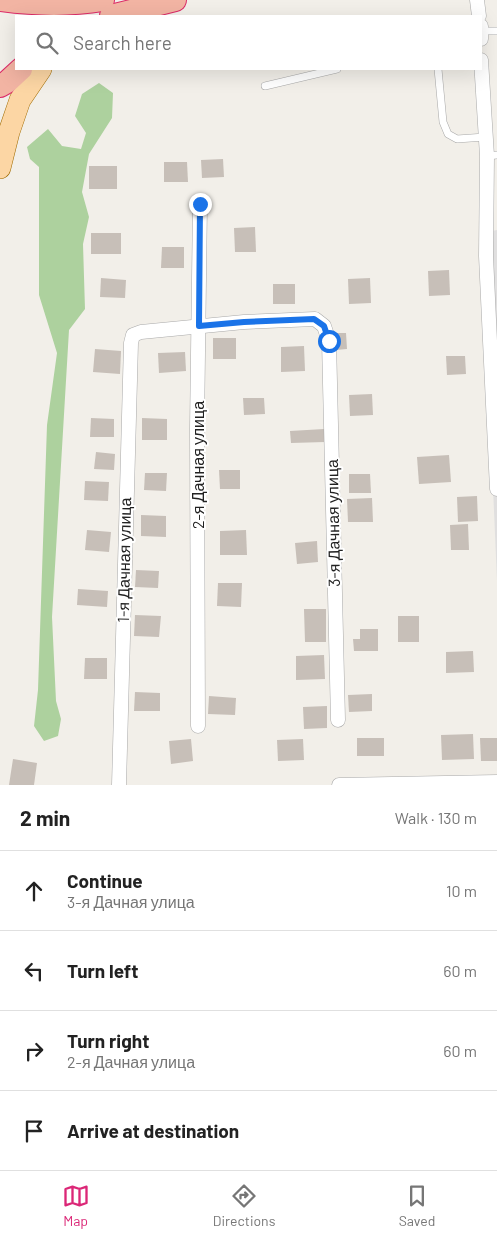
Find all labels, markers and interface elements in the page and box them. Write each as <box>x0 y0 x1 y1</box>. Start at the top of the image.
search box <box>15 15 482 70</box>
icon: search <box>33 29 61 57</box>
text: Search here <box>73 31 172 54</box>
route end <box>189 193 212 216</box>
route start <box>318 330 341 353</box>
street label: 2-я Дачная улица <box>188 401 207 529</box>
street label: 3-я Дачная улица <box>322 459 343 587</box>
street label: 1-я Дачная улица <box>113 497 134 623</box>
text: 2 min <box>20 805 70 830</box>
text: Walk · 130 m <box>395 808 477 827</box>
text: Continue <box>67 869 143 892</box>
icon: ahead <box>20 877 48 905</box>
text: 10 m <box>446 881 477 900</box>
text: 3-я Дачная улица <box>67 892 195 911</box>
icon: left <box>20 957 48 985</box>
text: Turn left <box>67 959 138 982</box>
text: 60 m <box>443 961 477 980</box>
text: Turn right <box>67 1029 149 1052</box>
icon: right <box>20 1037 48 1065</box>
text: 60 m <box>443 1041 477 1060</box>
text: 2-я Дачная улица <box>67 1052 195 1071</box>
icon: arrive <box>20 1117 48 1145</box>
text: Arrive at destination <box>67 1119 239 1142</box>
tab: Map <box>62 1182 90 1229</box>
tab: Directions <box>213 1182 275 1229</box>
tab: Saved <box>399 1182 435 1229</box>

